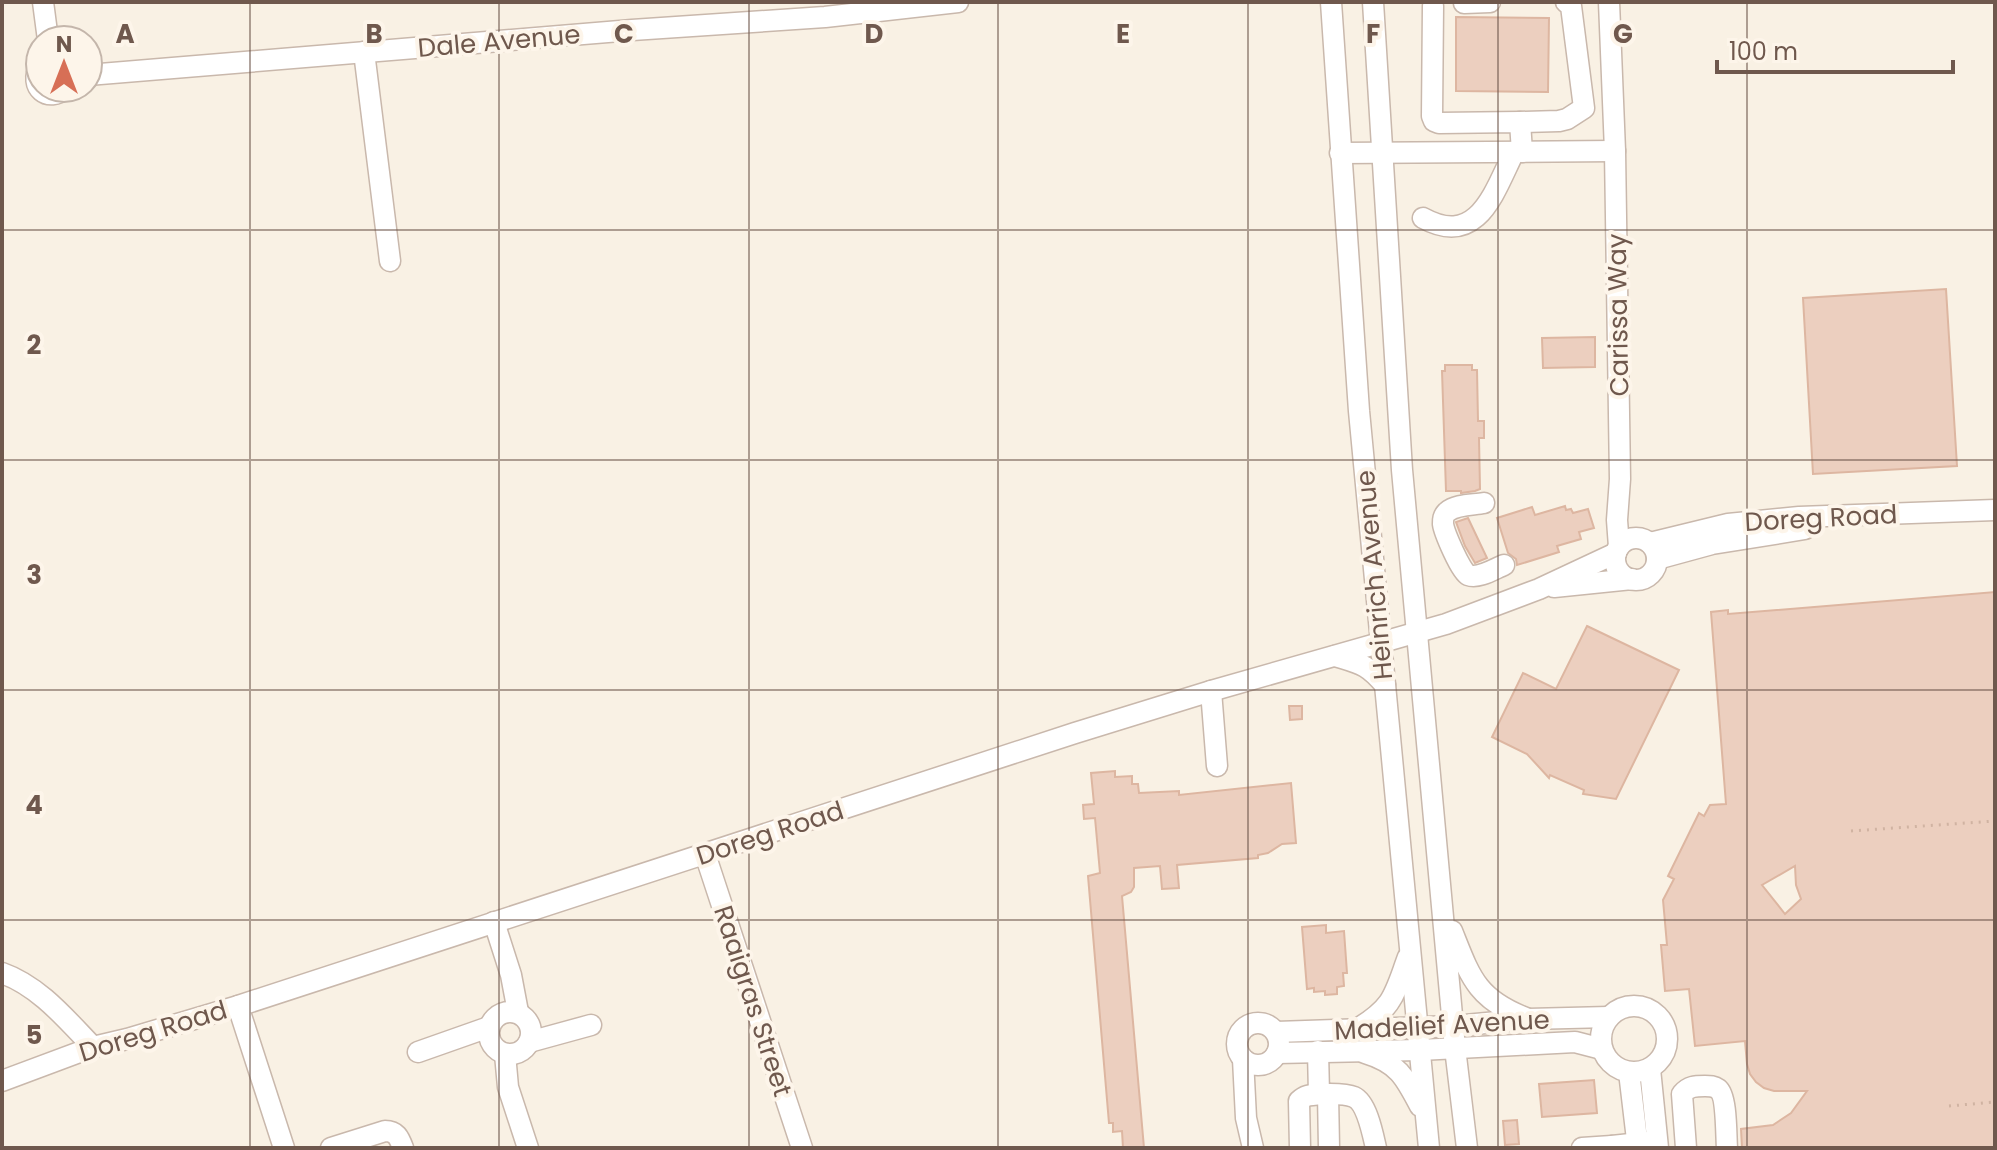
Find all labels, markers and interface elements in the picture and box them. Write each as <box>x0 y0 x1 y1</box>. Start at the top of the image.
text: A <box>115 16 135 52</box>
text: B <box>365 16 383 52</box>
street label: Dale Avenue <box>416 16 582 66</box>
text: C <box>614 16 634 52</box>
text: D <box>865 16 884 52</box>
text: E <box>1116 16 1130 52</box>
text: F <box>1366 16 1380 52</box>
text: G <box>1613 16 1633 52</box>
north arrow <box>24 24 104 104</box>
scale bar <box>1717 24 1953 74</box>
text: N <box>56 29 72 60</box>
text: 100 m <box>1729 35 1798 68</box>
street label: Carissa Way <box>1599 233 1637 397</box>
text: 2 <box>27 327 42 363</box>
street label: Heinrich Avenue <box>1347 469 1401 681</box>
street label: Doreg Road <box>1744 496 1898 540</box>
text: 3 <box>26 557 42 593</box>
text: 4 <box>25 787 43 823</box>
street label: Doreg Road <box>692 792 848 874</box>
street label: Raaigras Street <box>705 901 801 1101</box>
street label: Doreg Road <box>75 991 231 1071</box>
street label: Madelief Avenue <box>1333 1001 1551 1049</box>
text: 5 <box>26 1017 42 1053</box>

